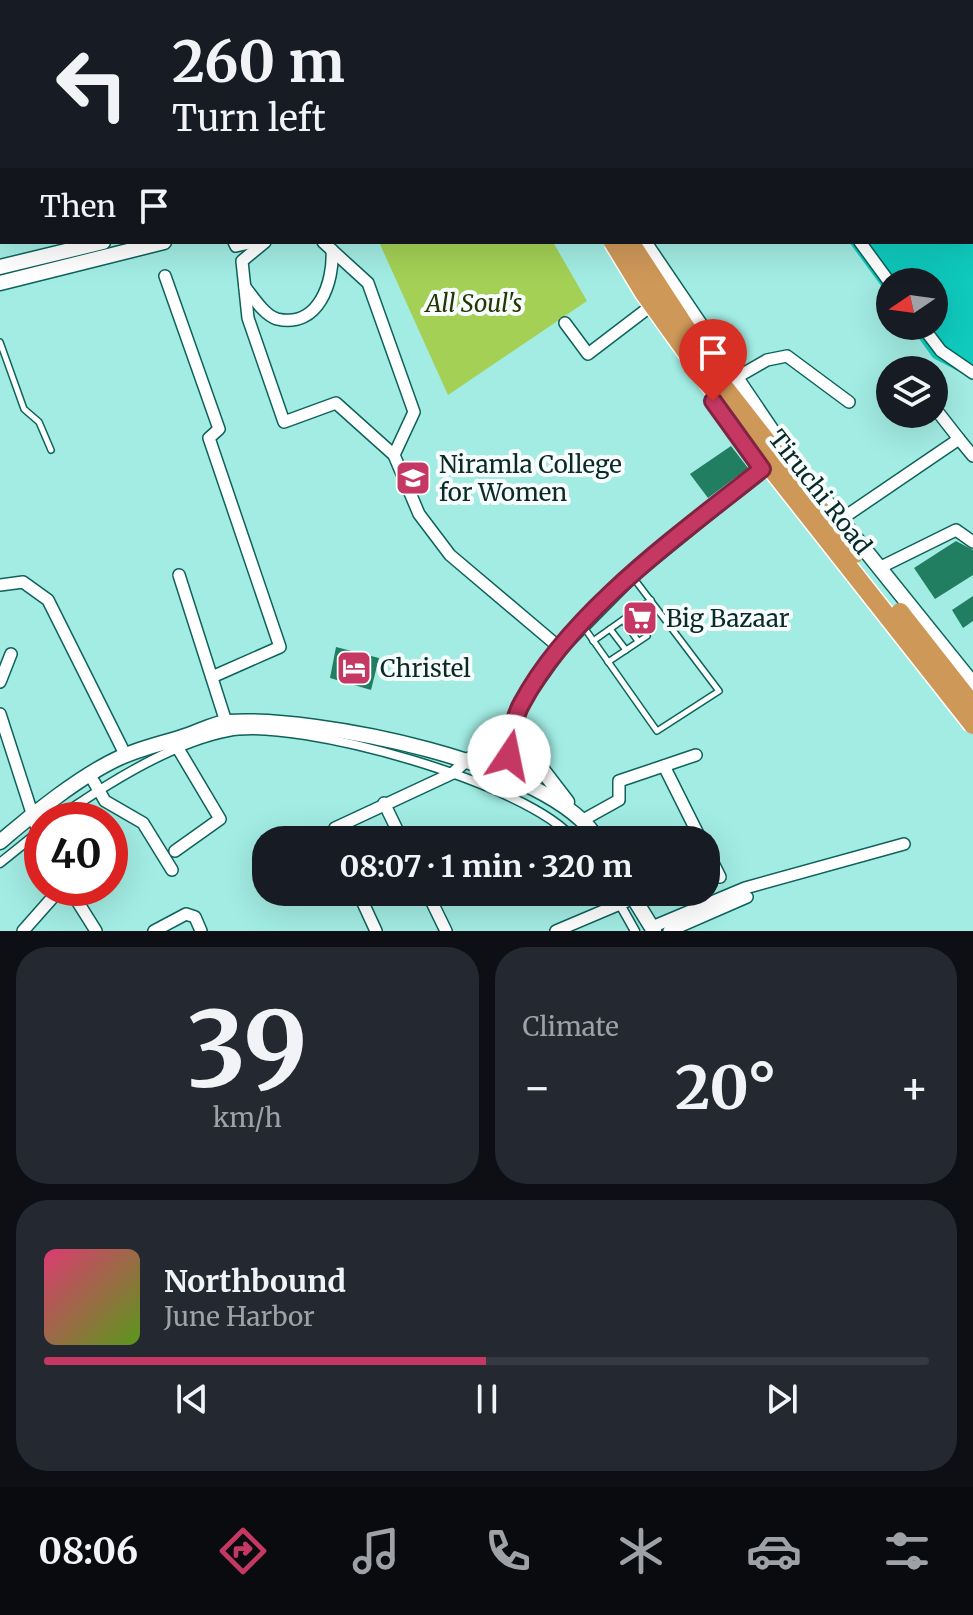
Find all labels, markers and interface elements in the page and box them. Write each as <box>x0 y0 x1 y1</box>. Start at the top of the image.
text: 260 m <box>172 27 345 97</box>
icon: left <box>40 32 144 136</box>
text: Turn left <box>172 96 326 141</box>
icon: arrive <box>132 184 176 228</box>
text: Then <box>40 187 116 225</box>
north arrow <box>876 268 948 340</box>
map controls <box>876 268 948 428</box>
park label: All Soul's <box>424 288 522 319</box>
pin <box>679 319 747 401</box>
icon: arrive <box>691 331 735 375</box>
button: layers <box>876 356 948 428</box>
street label: Tiruchi Road <box>762 423 878 561</box>
place label: Niramla College for Women <box>439 449 622 508</box>
school or university icon: Niramla College for Women <box>394 459 432 497</box>
supermarket icon: Big Bazaar <box>621 599 659 637</box>
place label: Big Bazaar <box>666 603 790 634</box>
hotel icon: Christel <box>335 649 373 687</box>
place label: Christel <box>380 653 471 684</box>
position arrow <box>467 714 551 798</box>
speed limit sign: 40 <box>24 802 128 906</box>
text: 08:07 · 1 min · 320 m <box>340 847 632 885</box>
text: 39 <box>187 984 308 1114</box>
text: Climate <box>523 1010 619 1043</box>
text: 20° <box>675 1050 777 1125</box>
text: − <box>523 1060 552 1115</box>
text: + <box>900 1060 929 1115</box>
text: km/h <box>213 1101 282 1134</box>
text: Northbound <box>164 1262 346 1300</box>
text: June Harbor <box>164 1300 315 1333</box>
icon: previous <box>170 1377 214 1421</box>
icon: pause <box>465 1377 509 1421</box>
icon: next <box>760 1377 804 1421</box>
icon: directions <box>215 1523 271 1579</box>
icon: music <box>348 1523 404 1579</box>
icon: phone <box>480 1523 536 1579</box>
icon: climate <box>613 1523 669 1579</box>
icon: car <box>746 1523 802 1579</box>
icon: filters <box>879 1523 935 1579</box>
text: 08:06 <box>38 1529 138 1574</box>

